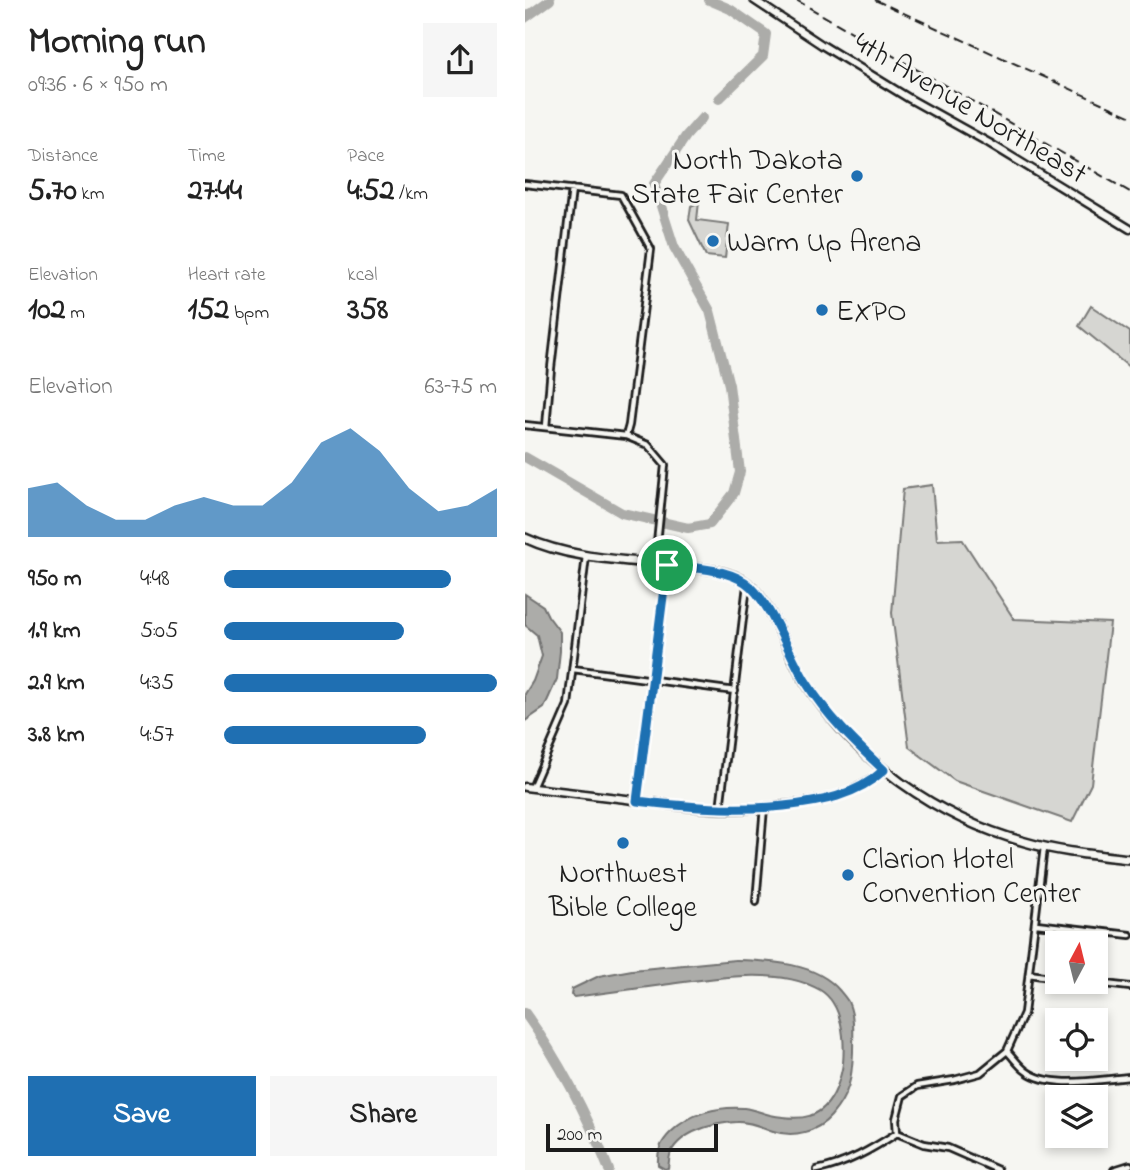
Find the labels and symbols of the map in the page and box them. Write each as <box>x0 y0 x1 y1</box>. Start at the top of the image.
street label: 4th Avenue Northeast <box>844 22 1095 197</box>
place label: North Dakota State Fair Center <box>631 140 844 218</box>
marker: North Dakota State Fair Center <box>849 168 865 184</box>
place label: Warm Up Arena <box>727 222 922 266</box>
marker: Warm Up Arena <box>705 233 721 249</box>
place label: EXPO <box>836 291 907 335</box>
marker: EXPO <box>814 302 830 318</box>
pin <box>637 535 697 595</box>
marker: Northwest Bible College <box>615 835 631 851</box>
place label: Clarion Hotel Convention Center <box>862 839 1081 917</box>
place label: Northwest Bible College <box>548 853 698 931</box>
marker: Clarion Hotel Convention Center <box>840 867 856 883</box>
north arrow <box>1045 931 1108 994</box>
scale bar <box>546 1121 717 1153</box>

